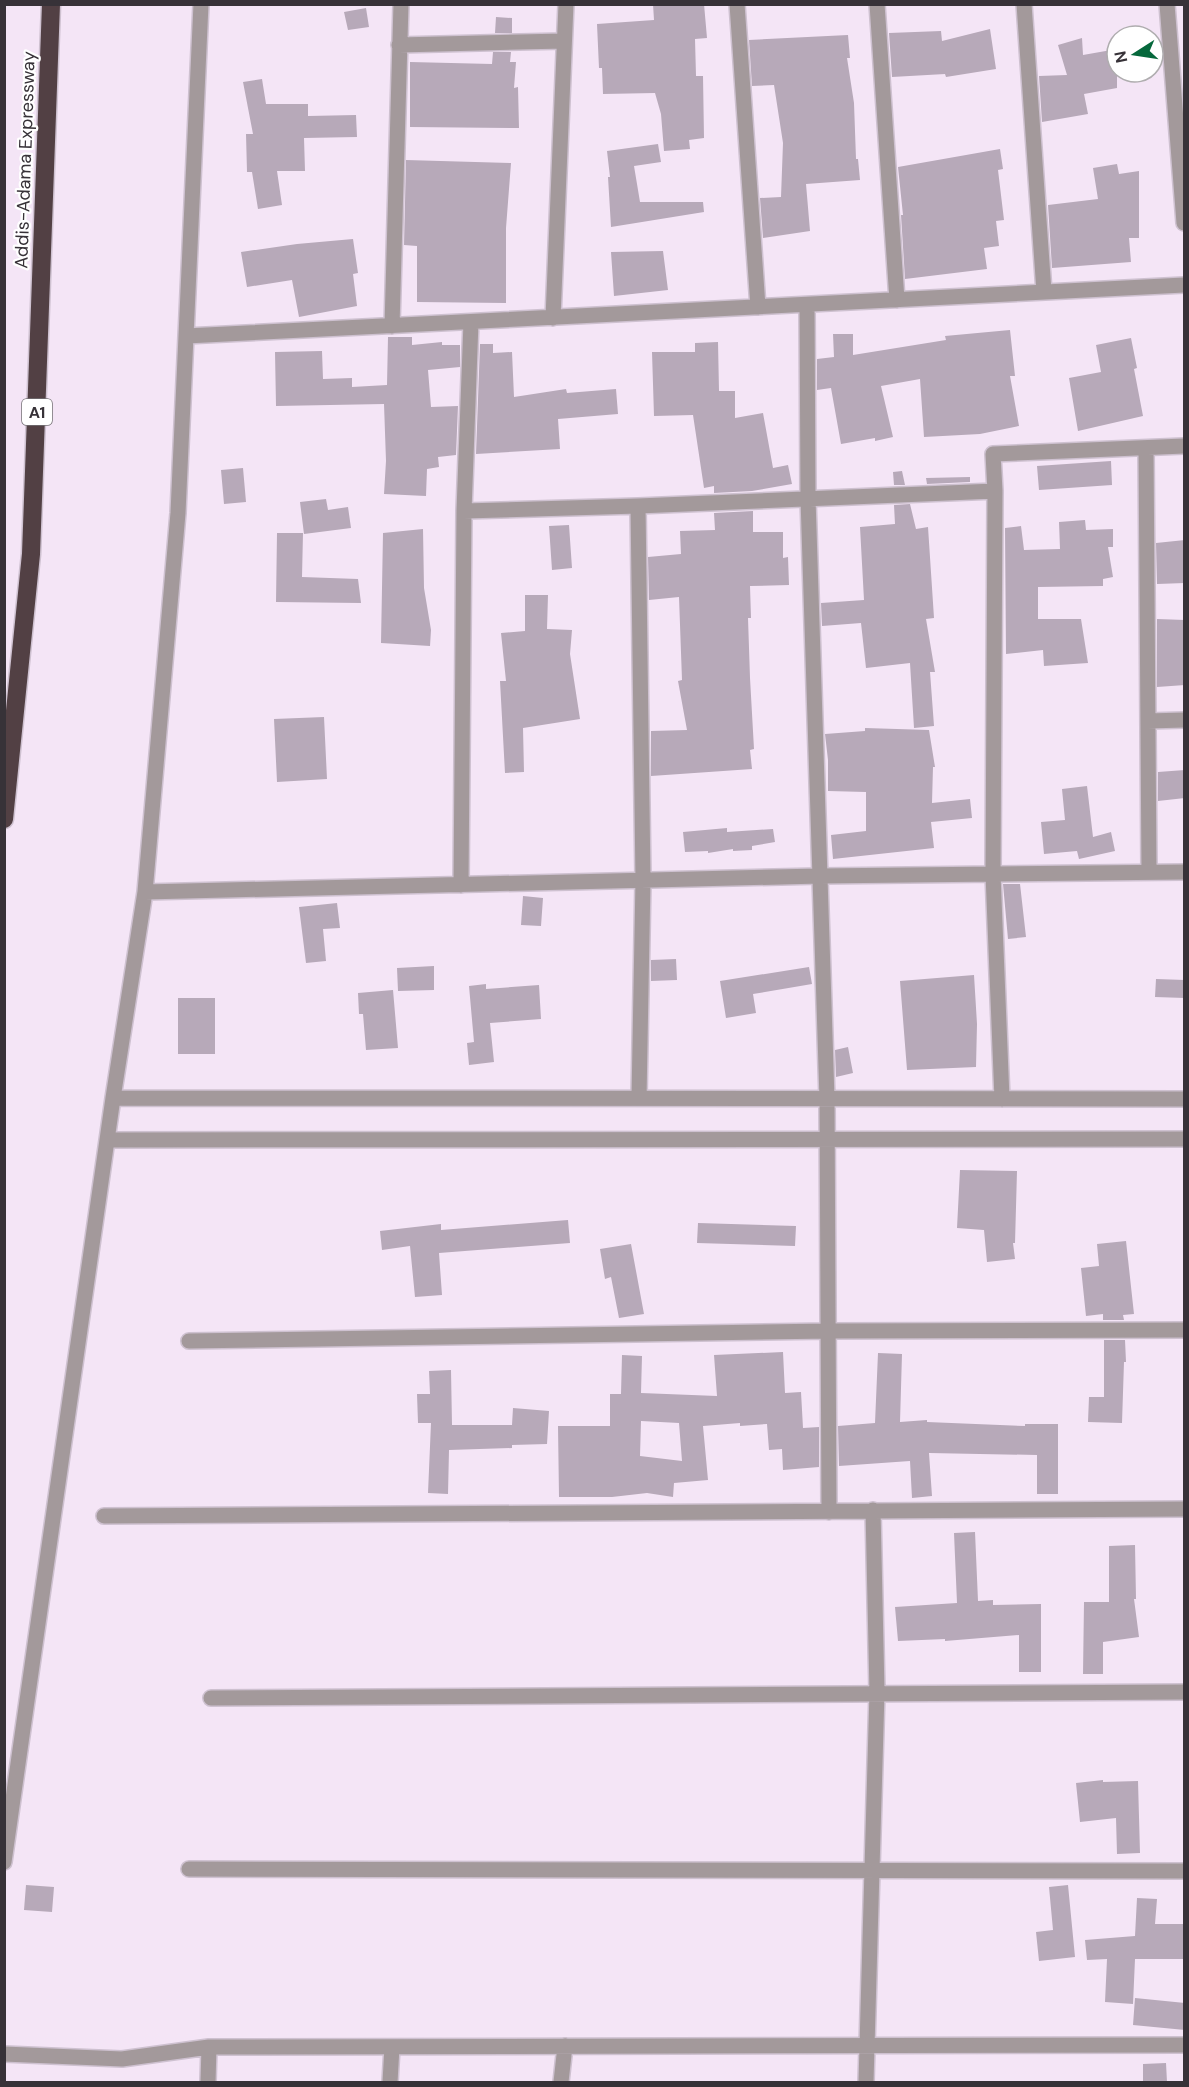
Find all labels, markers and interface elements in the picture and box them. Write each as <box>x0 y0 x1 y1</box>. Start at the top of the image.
north arrow <box>1105 24 1165 84</box>
text: N <box>1109 49 1132 65</box>
street label: Addis-Adama Expressway <box>9 51 41 269</box>
road number: A1 <box>22 399 52 425</box>

